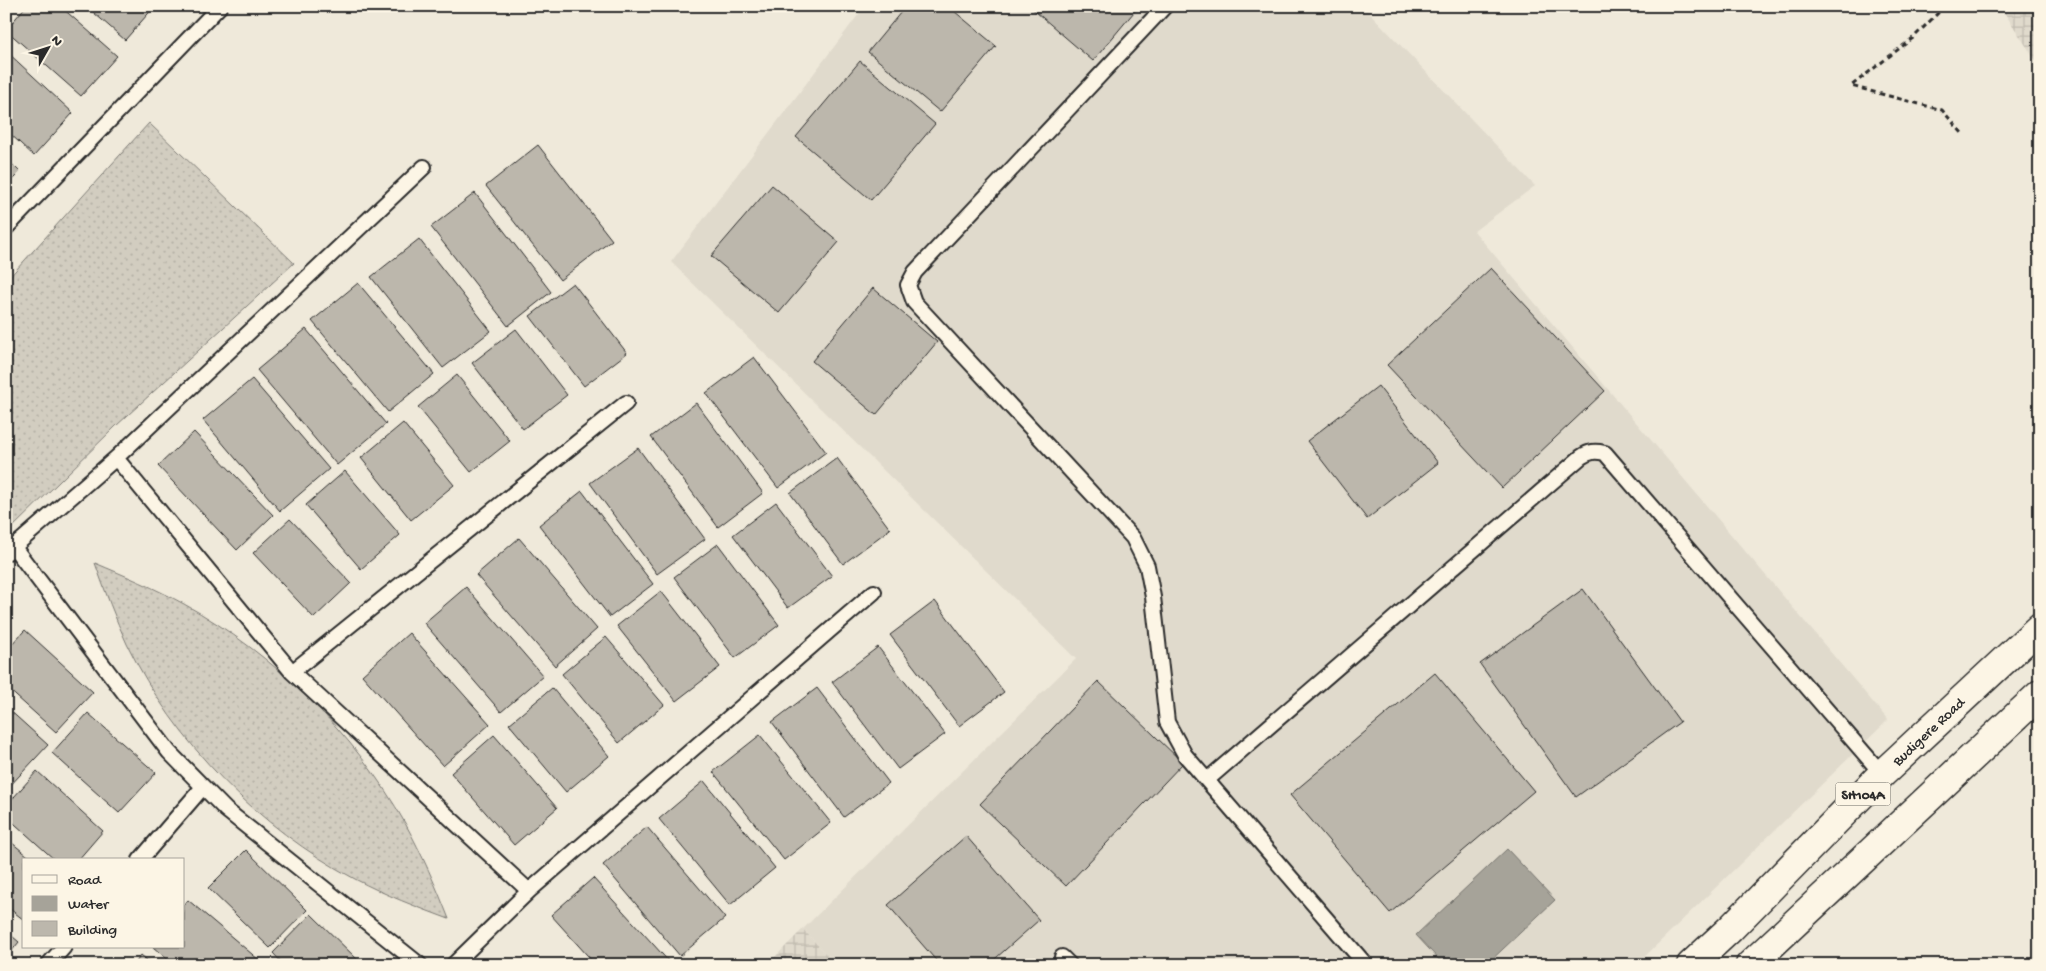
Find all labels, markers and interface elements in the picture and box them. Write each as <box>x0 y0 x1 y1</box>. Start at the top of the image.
north arrow <box>22 22 72 72</box>
text: N <box>47 32 66 50</box>
street label: Budigere Road <box>1889 694 1970 771</box>
road number: SH104A <box>1836 782 1890 806</box>
legend <box>22 858 185 948</box>
text: Road <box>68 872 102 890</box>
text: Water <box>68 896 110 914</box>
text: Building <box>67 922 117 940</box>

